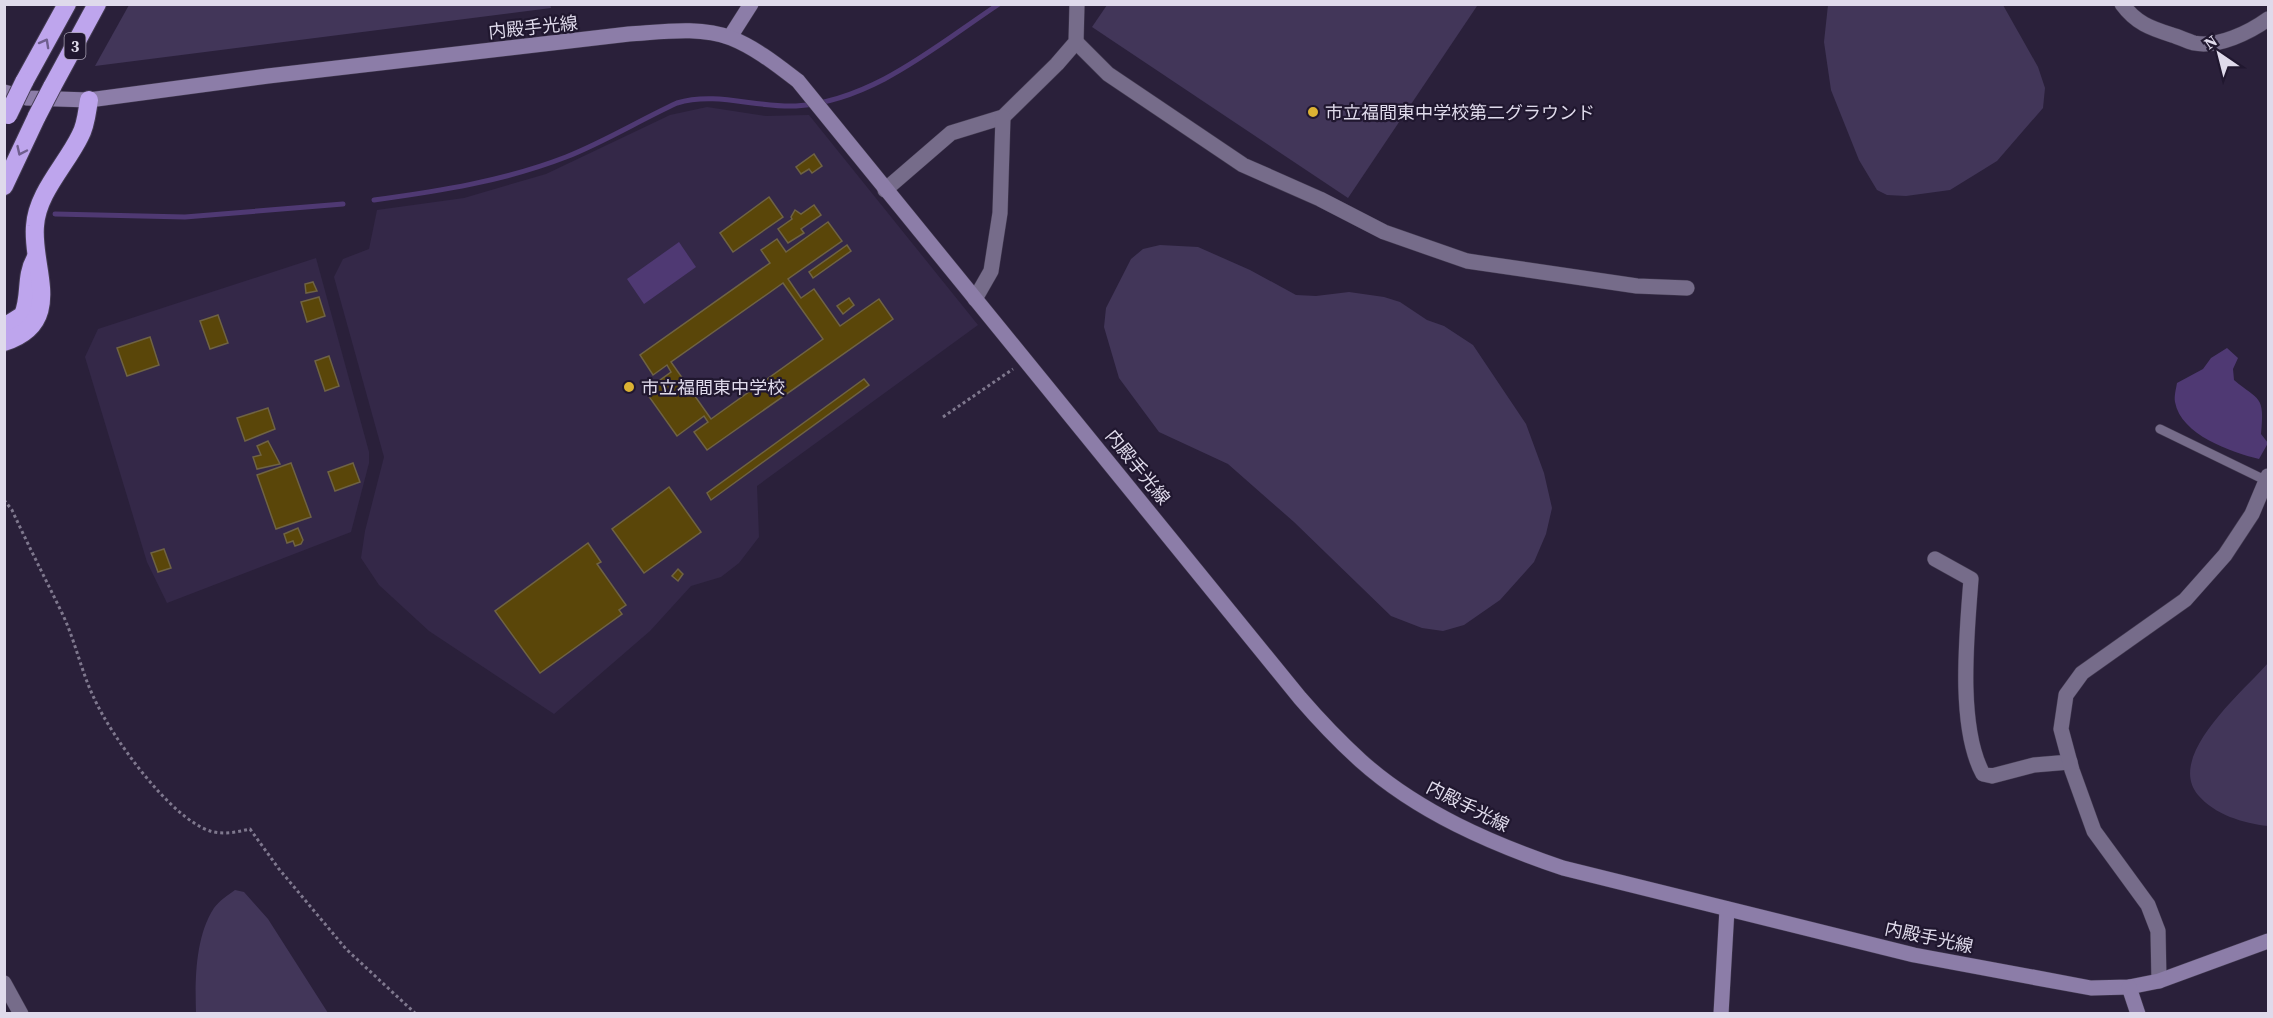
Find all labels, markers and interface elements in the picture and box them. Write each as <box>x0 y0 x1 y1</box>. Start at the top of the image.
street label: 内殿手光線 <box>487 10 579 44</box>
north arrow <box>2189 24 2249 84</box>
text: N <box>2199 29 2222 54</box>
road number: 3 <box>64 33 86 59</box>
one-way arrow <box>38 39 49 49</box>
place label: 市立福間東中学校第二グラウンド <box>1325 100 1595 125</box>
marker: 市立福間東中学校第二グラウンド <box>1306 105 1320 119</box>
one-way arrow <box>16 144 28 155</box>
place label: 市立福間東中学校 <box>641 375 785 400</box>
marker: 市立福間東中学校 <box>622 380 636 394</box>
street label: 内殿手光線 <box>1100 424 1176 510</box>
street label: 内殿手光線 <box>1422 774 1514 838</box>
street label: 内殿手光線 <box>1882 915 1976 959</box>

